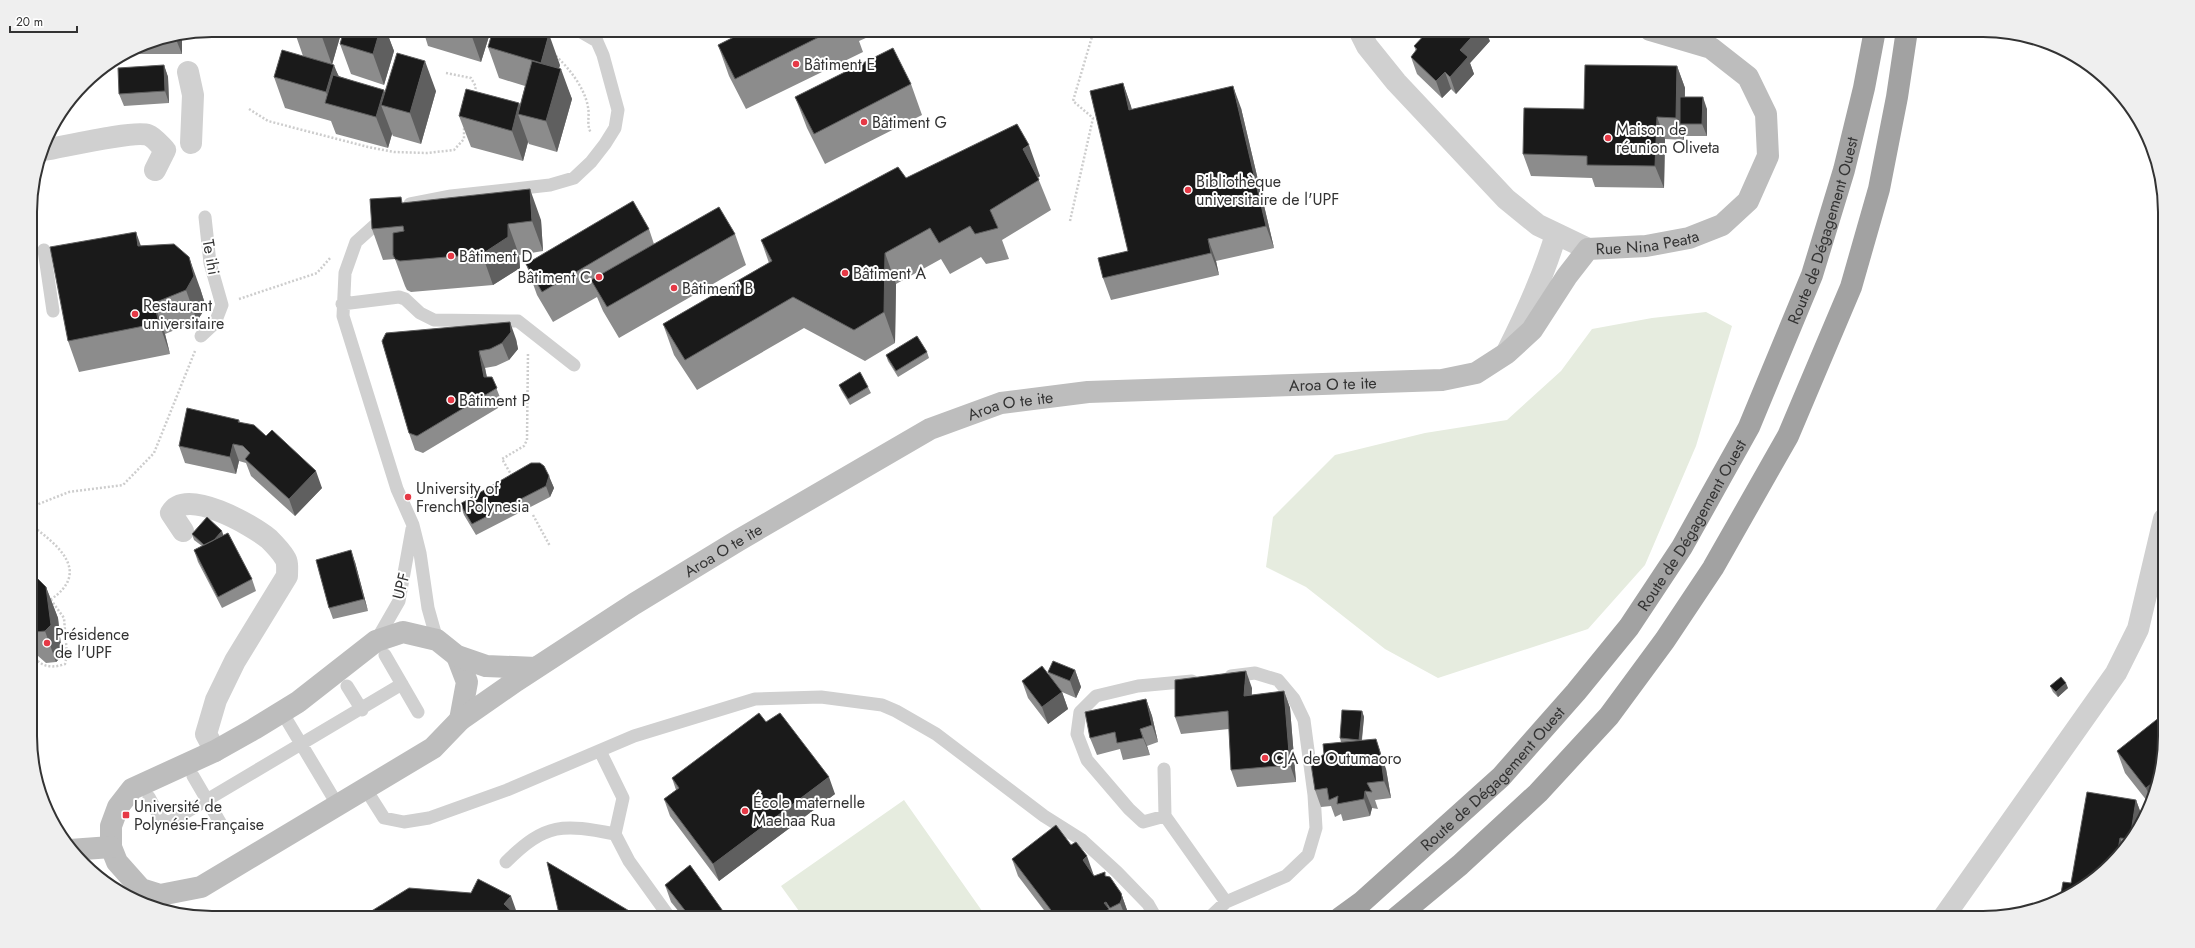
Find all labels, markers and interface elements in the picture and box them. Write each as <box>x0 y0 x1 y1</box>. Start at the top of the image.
scale bar <box>10 8 77 34</box>
text: 20 m <box>16 13 43 31</box>
place label: Bâtiment E <box>804 53 875 76</box>
marker: Bâtiment E <box>791 59 801 69</box>
place label: Bâtiment G <box>872 111 947 134</box>
marker: Bâtiment G <box>859 117 869 127</box>
place label: Maison de réunion Oliveta <box>1616 118 1719 159</box>
marker: Maison de réunion Oliveta <box>1603 133 1613 143</box>
street label: Route de Dégagement Ouest <box>1781 134 1863 328</box>
place label: Bibliothèque universitaire de l'UPF <box>1196 170 1339 211</box>
marker: Bibliothèque universitaire de l'UPF <box>1183 185 1193 195</box>
street label: Rue Nina Peata <box>1595 224 1702 260</box>
street label: Te ihi <box>197 237 225 277</box>
place label: Bâtiment D <box>459 245 532 268</box>
marker: Bâtiment D <box>446 251 456 261</box>
place label: Bâtiment A <box>853 262 926 285</box>
place label: Bâtiment C <box>518 266 591 289</box>
marker: Bâtiment A <box>840 268 850 278</box>
marker: Bâtiment C <box>594 272 604 282</box>
place label: Bâtiment B <box>682 277 753 300</box>
marker: Bâtiment B <box>669 283 679 293</box>
place label: Restaurant universitaire <box>143 294 224 335</box>
marker: Restaurant universitaire <box>130 309 140 319</box>
street label: Aroa O te ite <box>1289 371 1377 397</box>
street label: Aroa O te ite <box>964 385 1054 426</box>
place label: Bâtiment P <box>459 389 530 412</box>
marker: Bâtiment P <box>446 395 456 405</box>
street label: Route de Dégagement Ouest <box>1631 435 1751 615</box>
place label: University of French Polynesia <box>416 477 529 518</box>
marker: University of French Polynesia <box>403 492 413 502</box>
street label: Aroa O te ite <box>679 518 766 582</box>
street label: UPF <box>387 570 415 602</box>
place label: Présidence de l'UPF <box>55 623 129 664</box>
marker: Présidence de l'UPF <box>42 638 52 648</box>
street label: Route de Dégagement Ouest <box>1415 701 1570 856</box>
place label: CJA de Outumaoro <box>1273 747 1402 770</box>
marker: CJA de Outumaoro <box>1260 753 1270 763</box>
place label: École maternelle Maehaa Rua <box>753 791 865 832</box>
place label: Université de Polynésie-Française <box>134 795 264 836</box>
marker: École maternelle Maehaa Rua <box>740 806 750 816</box>
marker: Université de Polynésie-Française <box>121 810 131 820</box>

